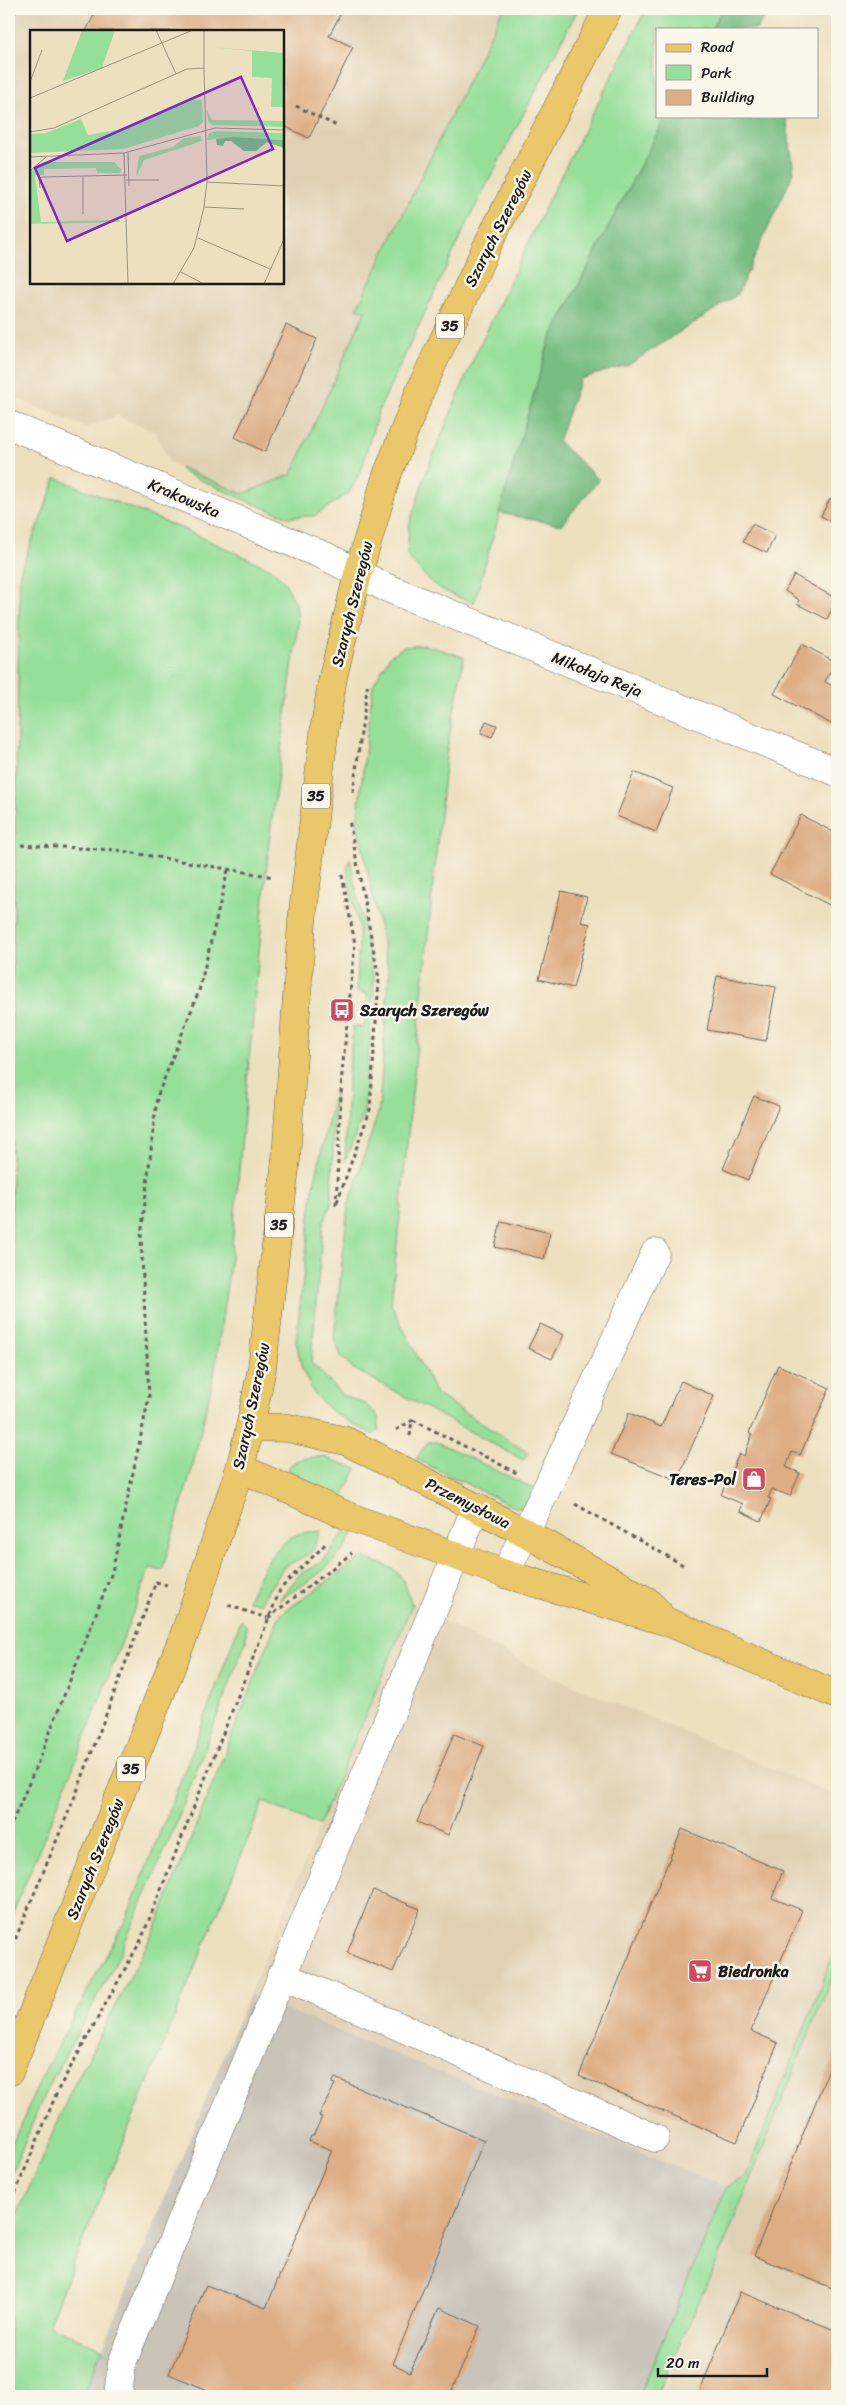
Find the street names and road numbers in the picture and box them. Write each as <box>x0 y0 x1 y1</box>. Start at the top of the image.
street label: Szarych Szeregów <box>456 164 540 292</box>
road number: 35 <box>436 314 464 338</box>
street label: Krakowska <box>143 470 225 526</box>
street label: Szarych Szeregów <box>322 538 382 670</box>
street label: Mikołaja Reja <box>547 643 647 705</box>
road number: 35 <box>302 784 330 808</box>
road number: 35 <box>265 1212 293 1238</box>
street label: Szarych Szeregów <box>223 1340 279 1472</box>
street label: Przemysłowa <box>420 1469 516 1537</box>
road number: 35 <box>117 1756 145 1782</box>
street label: Szarych Szeregów <box>57 1794 133 1924</box>

